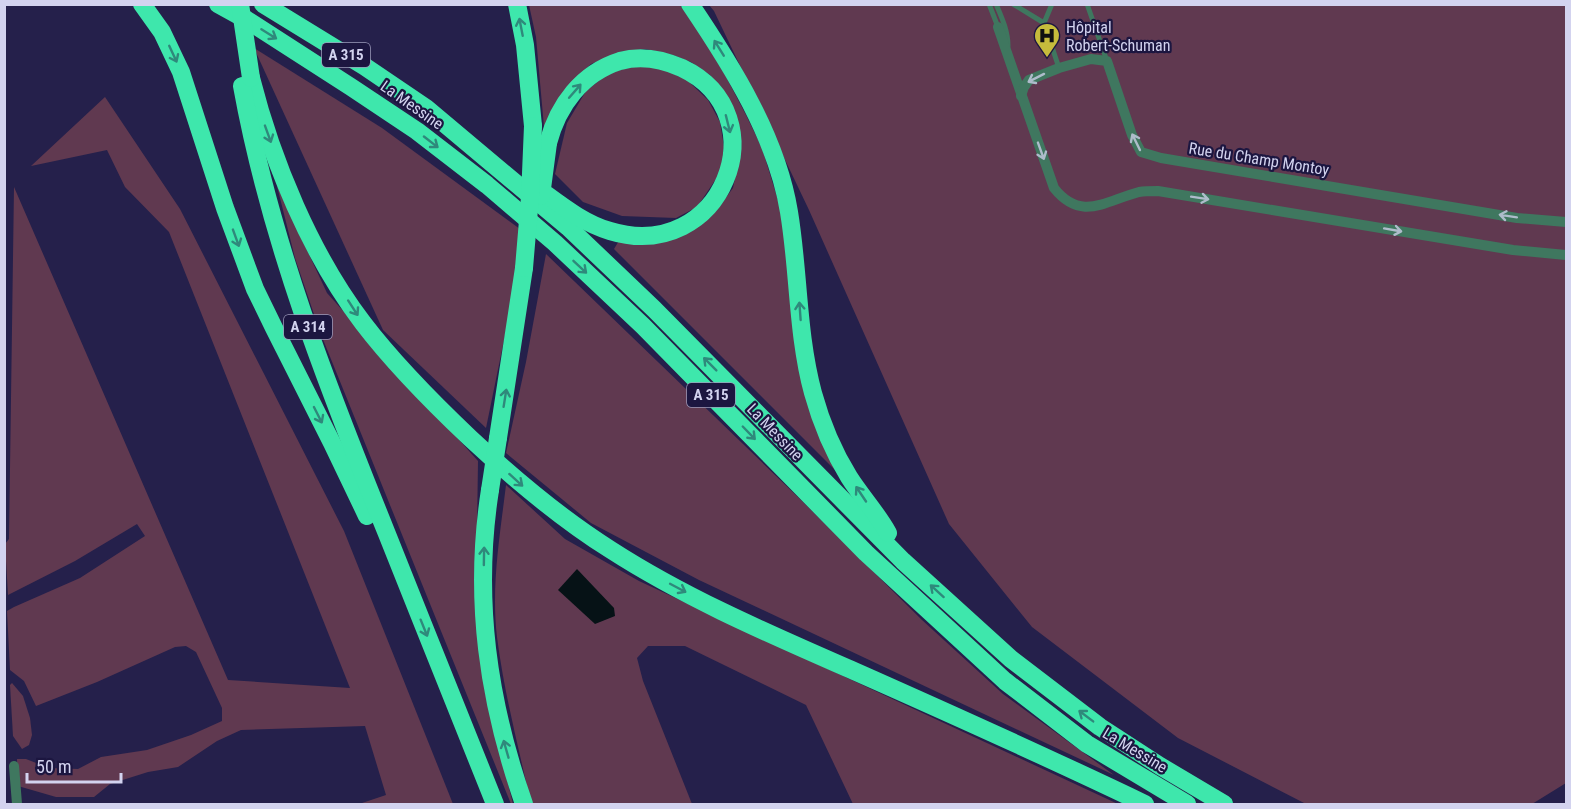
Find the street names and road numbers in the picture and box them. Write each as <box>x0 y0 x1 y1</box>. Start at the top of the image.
road number: A 315 <box>322 43 370 67</box>
street label: La Messine <box>377 77 447 133</box>
street label: Rue du Champ Montoy <box>1187 139 1331 180</box>
road number: A 314 <box>284 315 332 339</box>
road number: A 315 <box>687 383 735 407</box>
street label: La Messine <box>743 399 807 465</box>
street label: La Messine <box>1099 723 1171 777</box>

